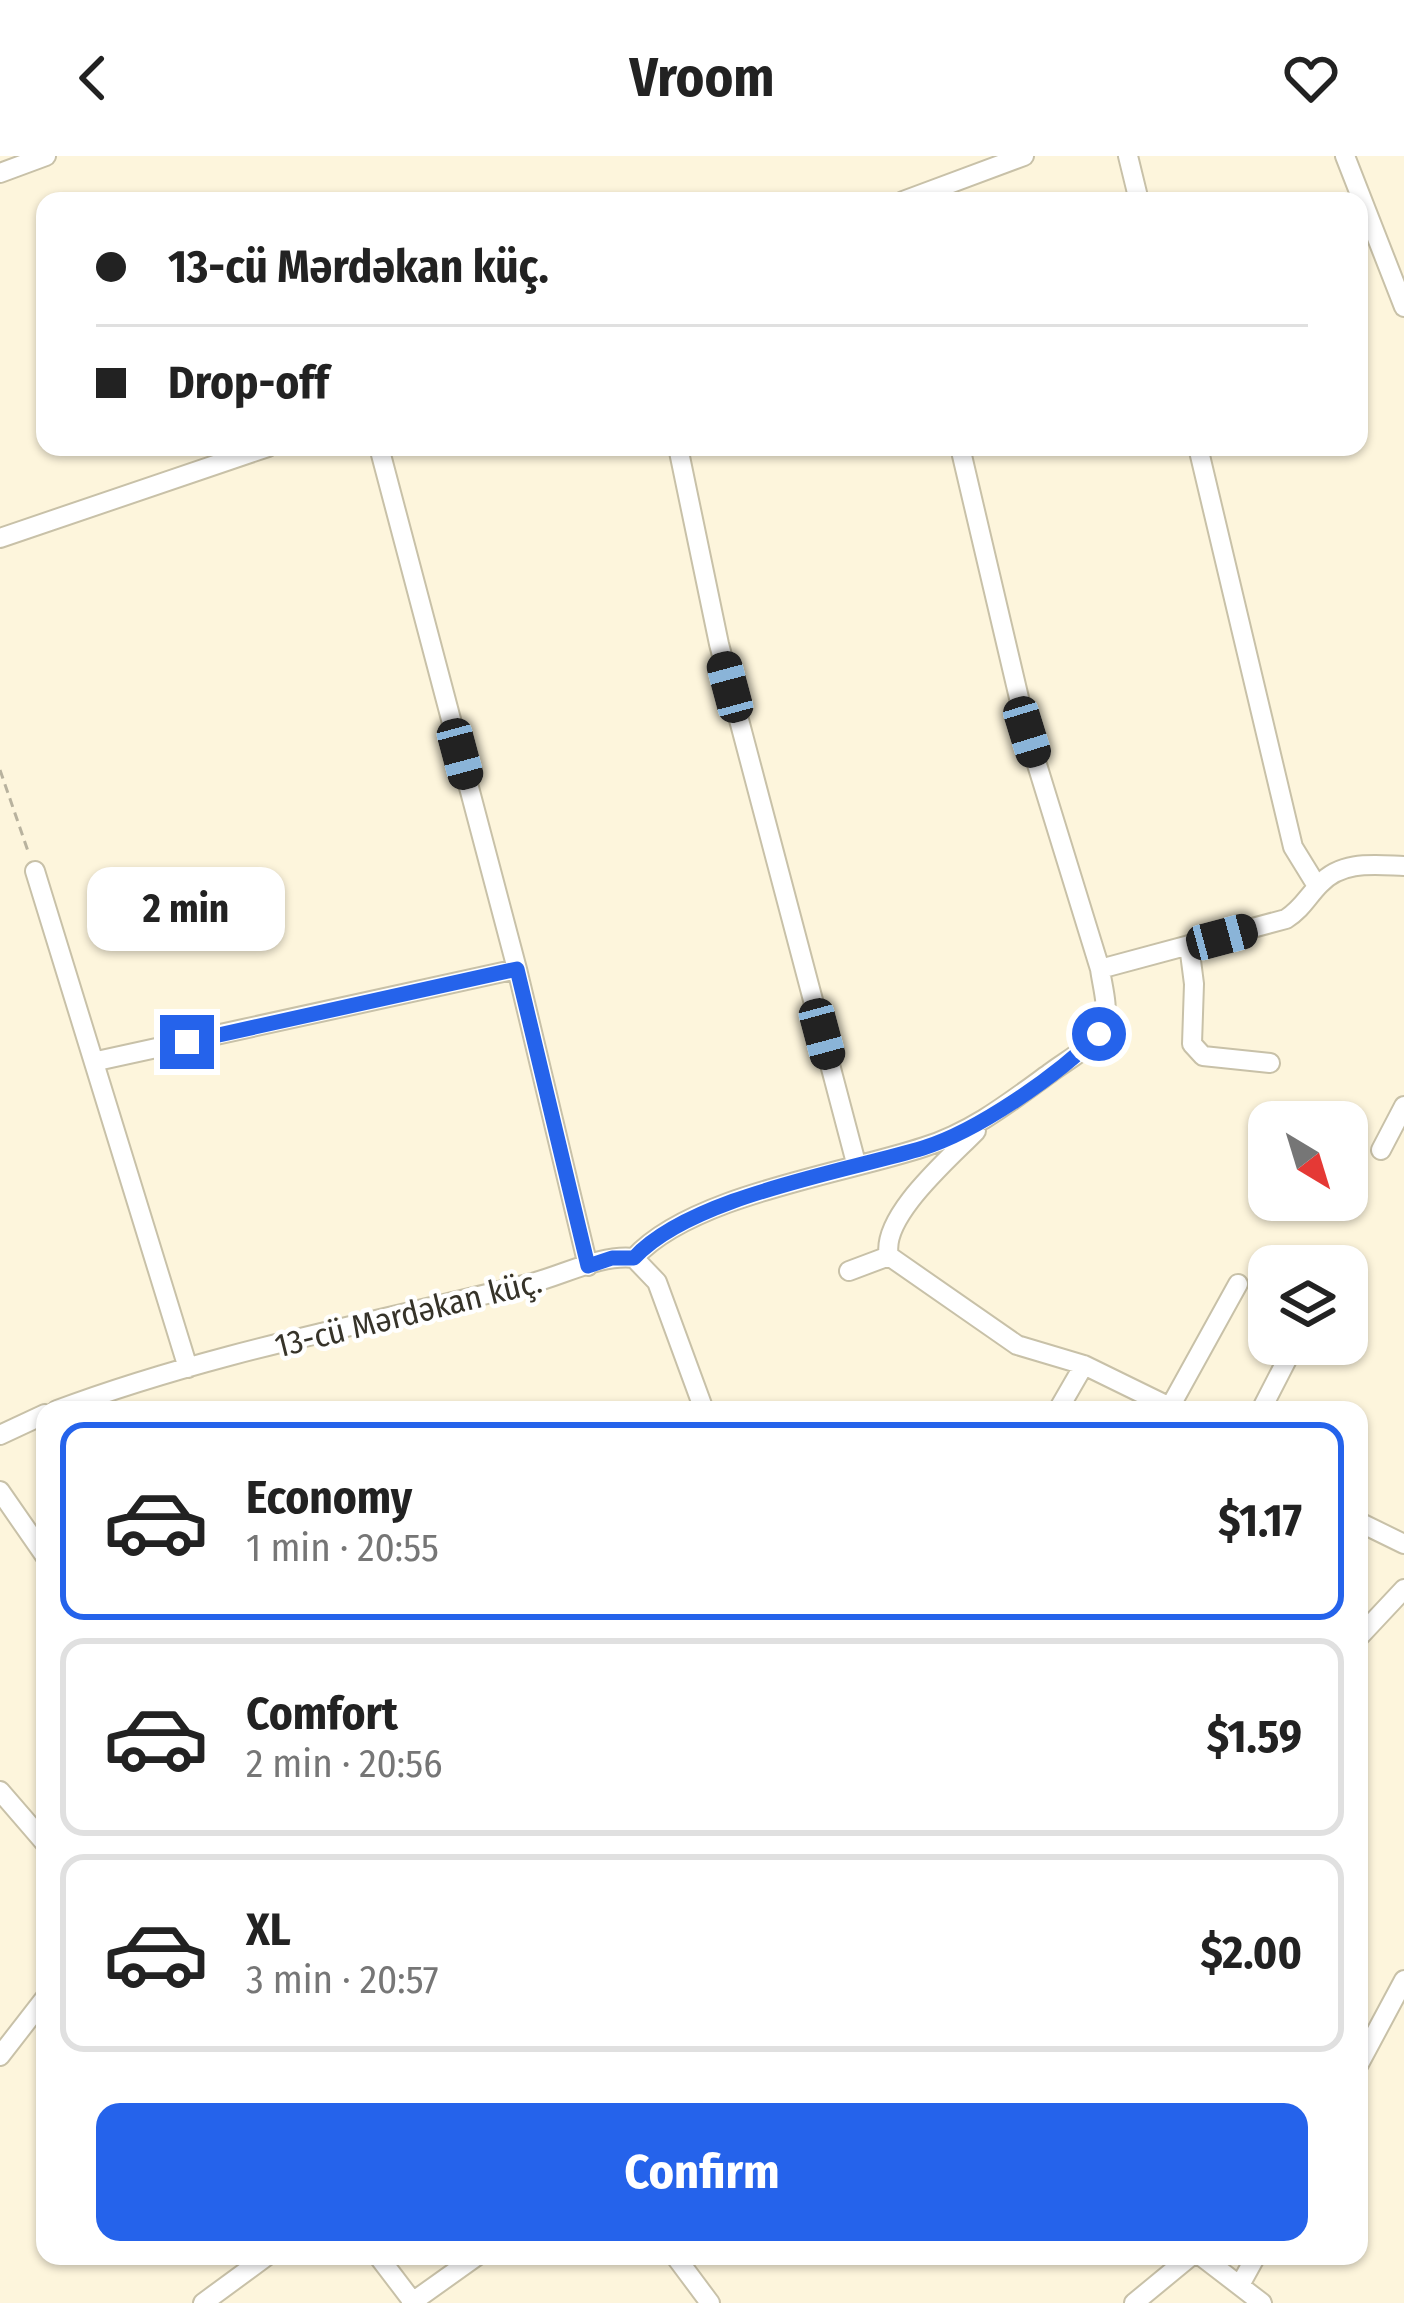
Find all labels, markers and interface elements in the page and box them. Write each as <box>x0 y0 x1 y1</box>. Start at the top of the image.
icon: back <box>60 45 126 111</box>
icon: heart <box>1278 45 1344 111</box>
text: Vroom <box>630 46 774 110</box>
text: 13-cü Mərdəkan küç. <box>168 240 549 294</box>
text: Drop-off <box>168 356 329 410</box>
car <box>703 648 757 726</box>
car <box>999 692 1055 772</box>
car <box>433 715 487 793</box>
callout: 2 min <box>88 868 286 952</box>
text: 2 min <box>143 886 229 932</box>
car <box>1183 910 1261 964</box>
car <box>795 995 849 1073</box>
route start <box>1072 1007 1126 1061</box>
route end <box>160 1015 214 1069</box>
north arrow <box>1248 1101 1368 1221</box>
map controls <box>1248 1101 1368 1365</box>
button: layers <box>1248 1245 1368 1365</box>
street label: 13-cü Mərdəkan küç. <box>271 1261 546 1366</box>
icon: car <box>102 1467 210 1575</box>
text: Economy <box>246 1471 412 1525</box>
text: $1.17 <box>1218 1494 1302 1548</box>
text: 1 min · 20:55 <box>246 1525 439 1571</box>
icon: car <box>102 1683 210 1791</box>
text: Comfort <box>246 1687 398 1741</box>
text: $1.59 <box>1207 1710 1302 1764</box>
text: 2 min · 20:56 <box>246 1741 443 1787</box>
icon: car <box>102 1899 210 2007</box>
text: XL <box>246 1903 291 1957</box>
text: $2.00 <box>1200 1926 1302 1980</box>
text: 3 min · 20:57 <box>246 1957 439 2003</box>
button: Confirm <box>96 2103 1308 2241</box>

